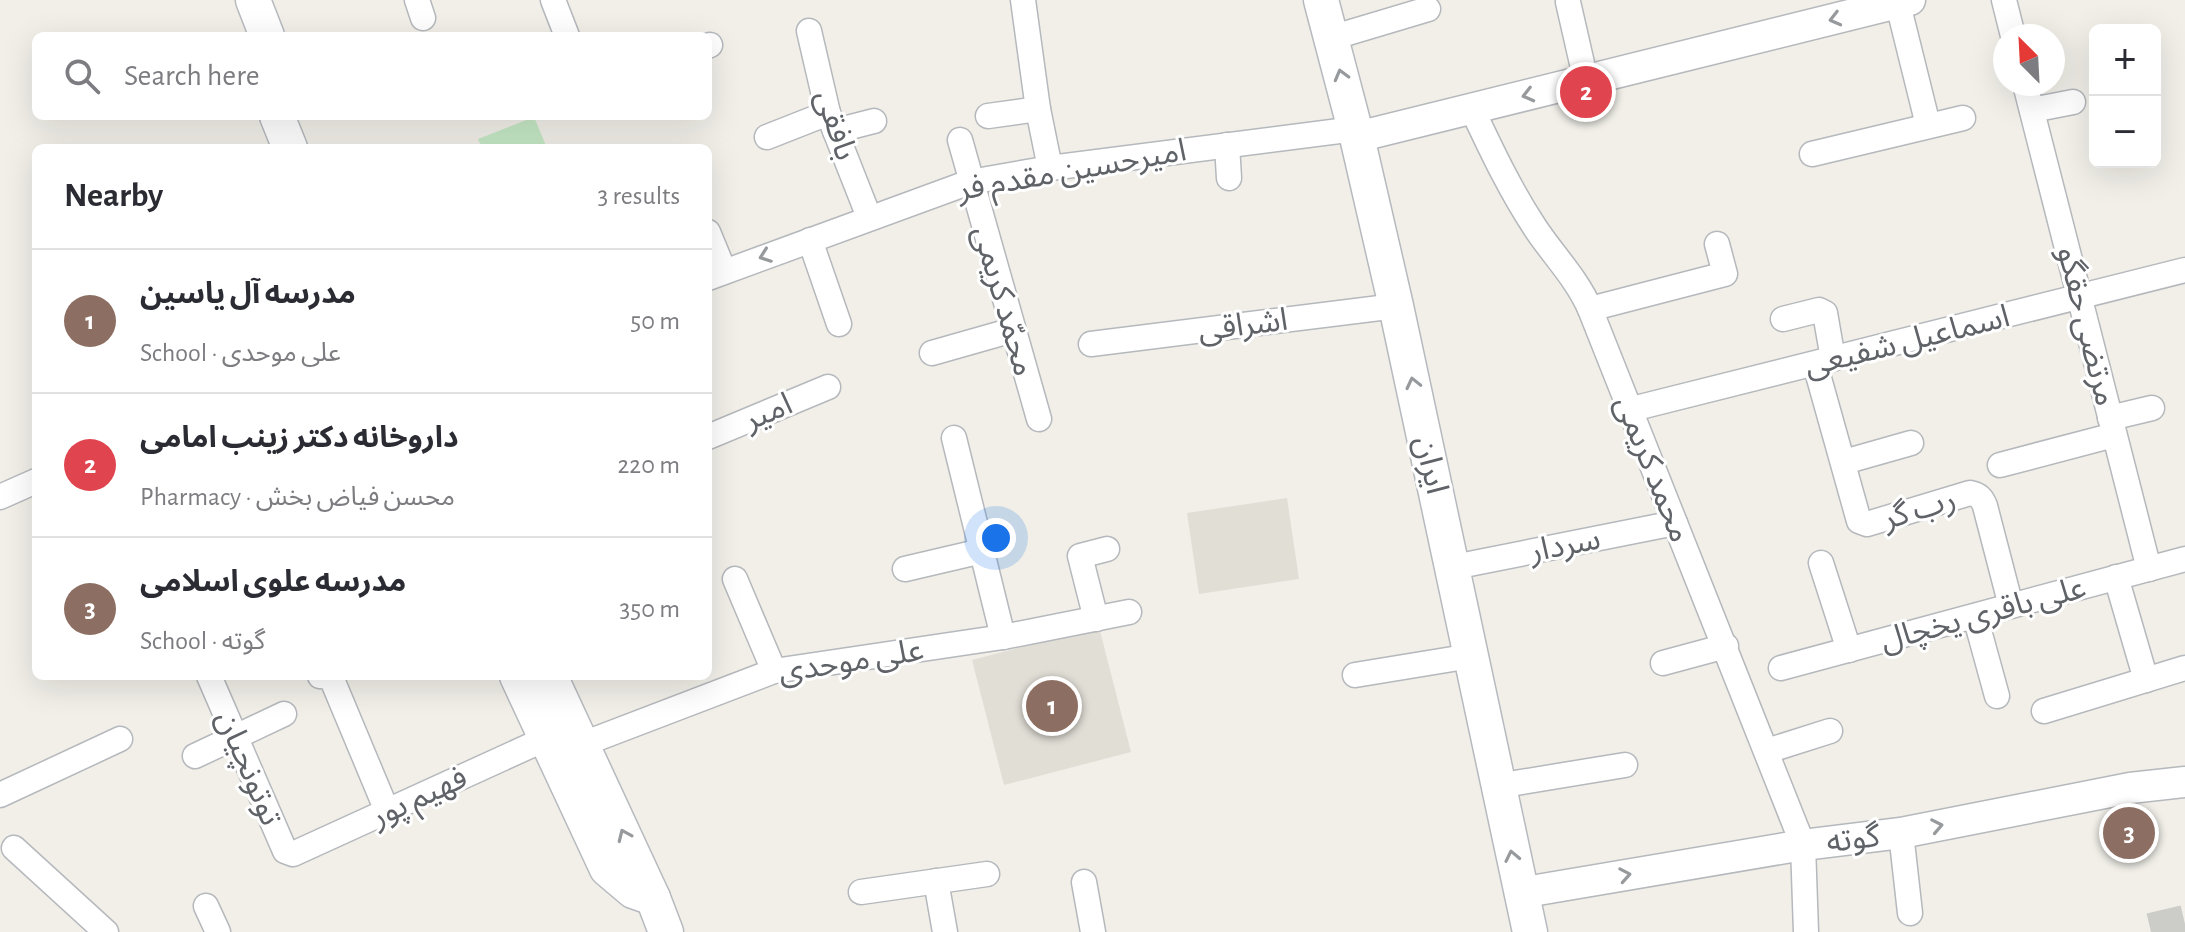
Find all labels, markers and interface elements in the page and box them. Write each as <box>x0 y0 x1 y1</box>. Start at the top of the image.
one-way arrow <box>1828 9 1842 26</box>
north arrow <box>1993 24 2065 96</box>
map controls <box>2089 24 2161 168</box>
button: + <box>2089 24 2161 96</box>
search box <box>32 32 712 120</box>
icon: search <box>60 54 104 98</box>
text: Search here <box>124 61 260 91</box>
pin: 2 <box>1560 62 1612 122</box>
one-way arrow <box>1333 68 1350 82</box>
street label: بافقی <box>809 86 862 164</box>
one-way arrow <box>1521 86 1535 103</box>
button: − <box>2089 96 2161 168</box>
street label: امیرحسین مقدم فر <box>954 134 1190 213</box>
text: Nearby <box>64 179 163 213</box>
text: 3 results <box>597 183 680 209</box>
street label: محمّد کریمی <box>965 222 1041 380</box>
street label: مرتضی حقگو <box>2050 243 2123 410</box>
one-way arrow <box>759 246 773 263</box>
text: مدرسه آل یاسین <box>140 279 356 309</box>
street label: اسماعیل شفیعی <box>1801 300 2013 383</box>
street label: اشراقی <box>1196 304 1290 348</box>
text: 1 <box>85 308 95 334</box>
text: 50 m <box>630 308 680 334</box>
text: School · علی موحدی <box>140 340 341 366</box>
one-way arrow <box>1405 376 1422 390</box>
street label: امیر <box>738 388 798 439</box>
street label: محمد کریمی <box>1607 391 1697 547</box>
text: داروخانه دکتر زینب امامی <box>140 423 459 453</box>
street label: ایران <box>1407 433 1453 498</box>
text: 2 <box>84 452 96 478</box>
text: 220 m <box>618 452 680 478</box>
street label: رب گر <box>1877 482 1960 537</box>
text: Pharmacy · محسن فیاض بخش <box>140 484 455 510</box>
your location <box>976 518 1016 558</box>
street label: سردار <box>1526 522 1603 570</box>
text: مدرسه علوی اسلامی <box>140 567 406 597</box>
street label: علی باقری یخچال <box>1877 571 2090 660</box>
text: 3 <box>84 596 96 622</box>
text: 350 m <box>620 596 680 622</box>
text: School · گوته <box>140 628 265 654</box>
street label: علی موحدی <box>776 634 926 690</box>
pin: 1 <box>1026 676 1078 736</box>
street label: توتونچیان <box>208 706 287 831</box>
street label: فهیم پور <box>365 761 475 840</box>
pin: 3 <box>2103 803 2155 863</box>
street label: گوته <box>1824 819 1883 860</box>
one-way arrow <box>1930 819 1944 836</box>
one-way arrow <box>618 828 634 843</box>
one-way arrow <box>1504 850 1521 863</box>
one-way arrow <box>1618 868 1632 885</box>

